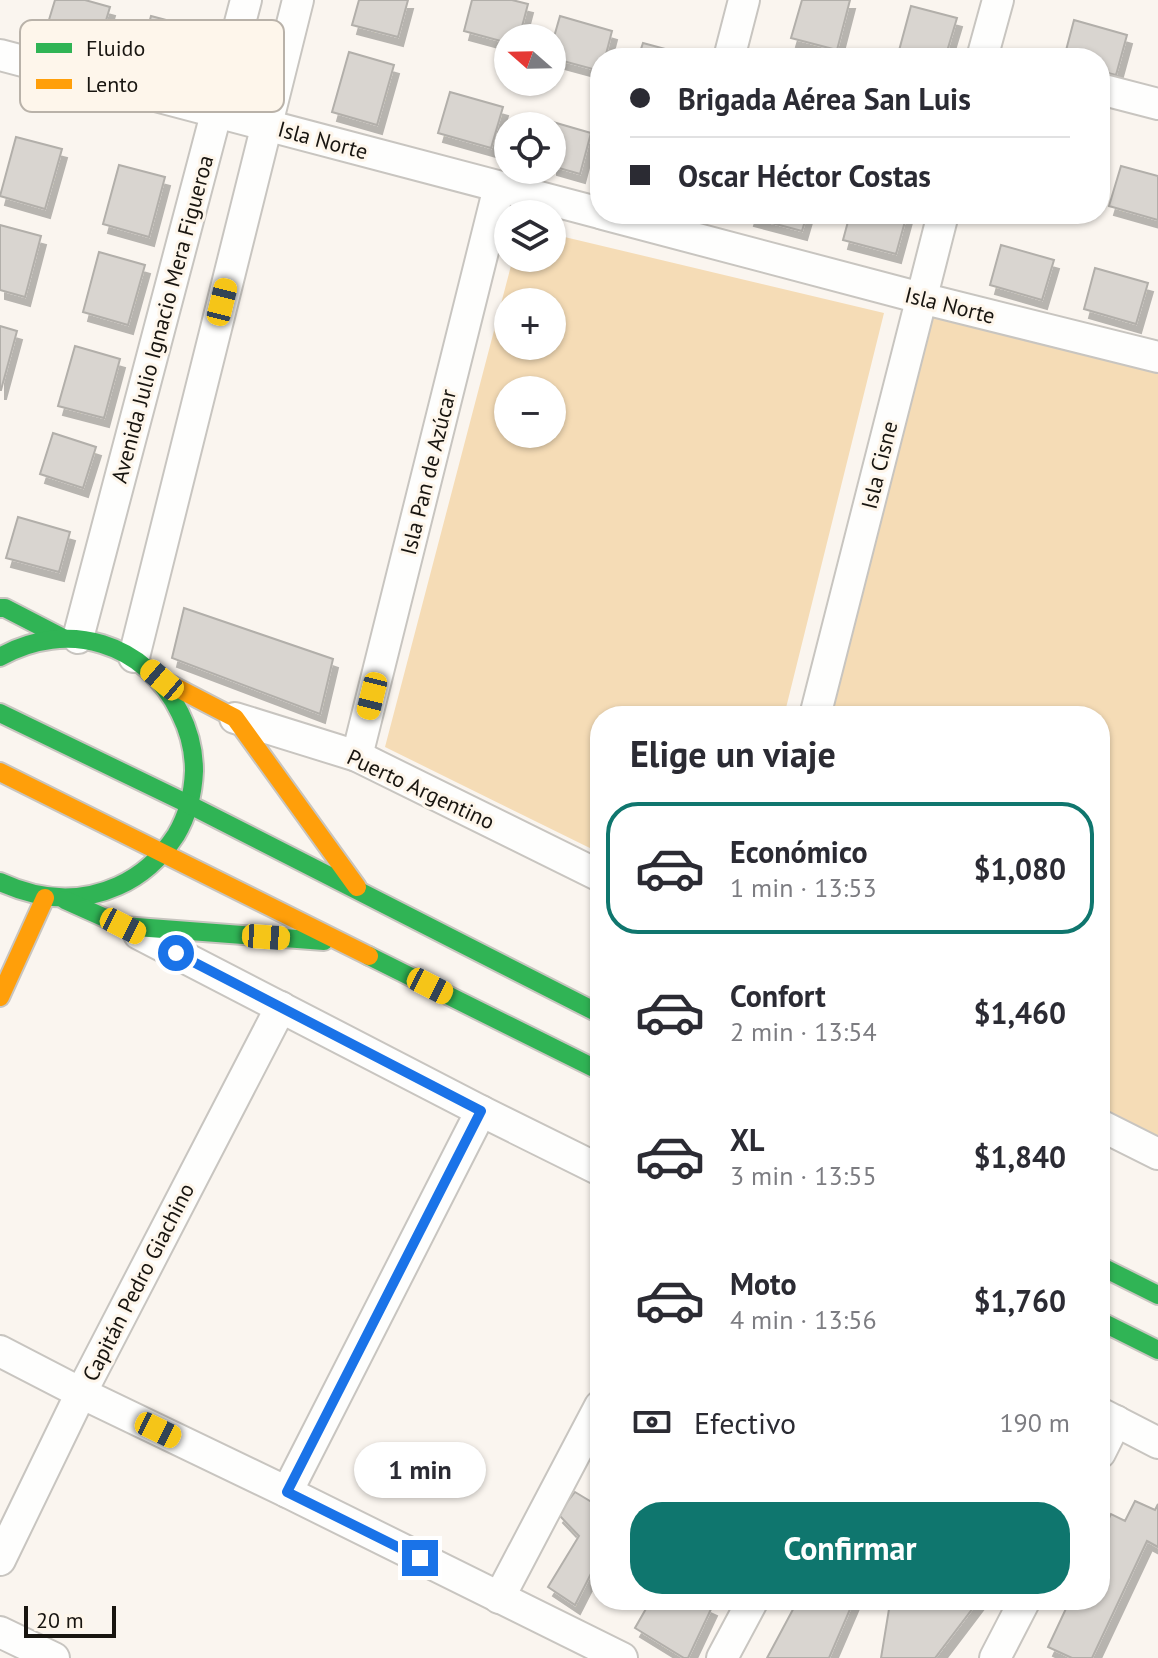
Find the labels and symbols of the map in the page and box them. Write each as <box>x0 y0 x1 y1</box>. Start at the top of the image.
legend <box>20 20 284 112</box>
north arrow <box>494 24 566 96</box>
text: Fluido <box>86 34 145 62</box>
text: Lento <box>86 70 138 98</box>
street label: Isla Norte <box>275 115 371 165</box>
street label: Avenida Julio Ignacio Mera Figueroa <box>105 152 219 486</box>
car <box>205 276 239 328</box>
street label: Isla Norte <box>902 280 998 330</box>
street label: Isla Pan de Azúcar <box>394 386 462 558</box>
street label: Isla Cisne <box>855 418 903 512</box>
car <box>136 655 188 705</box>
car <box>355 670 389 722</box>
street label: Puerto Argentino <box>343 743 499 835</box>
car <box>96 904 150 948</box>
car <box>241 923 291 951</box>
route start <box>158 935 194 971</box>
car <box>403 964 457 1008</box>
street label: Capitán Pedro Giachino <box>76 1178 200 1386</box>
car <box>131 1409 185 1451</box>
callout: 1 min <box>354 1442 486 1498</box>
route end <box>402 1540 438 1576</box>
scale bar <box>24 1602 116 1638</box>

